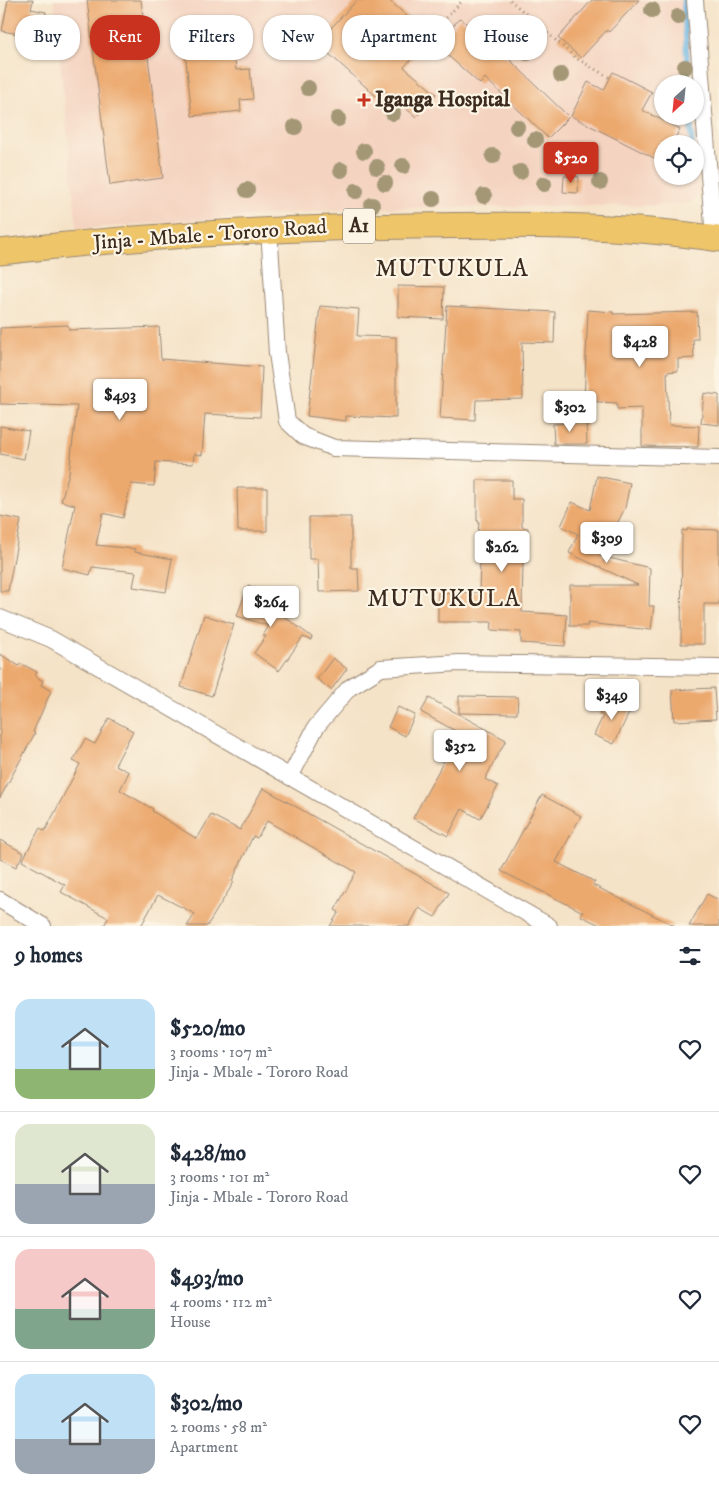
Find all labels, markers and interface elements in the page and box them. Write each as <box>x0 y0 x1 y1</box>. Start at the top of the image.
chip: Buy <box>15 15 80 60</box>
chip: Rent <box>90 15 160 60</box>
chip: Filters <box>170 15 253 60</box>
chip: New <box>263 15 332 60</box>
chip: Apartment <box>342 15 455 60</box>
chip: House <box>465 15 547 60</box>
north arrow <box>654 75 704 125</box>
map controls <box>654 75 704 185</box>
place label: Iganga Hospital <box>375 87 510 113</box>
marker: Iganga Hospital <box>357 93 371 107</box>
button: locate <box>654 135 704 185</box>
pin: $520 <box>541 142 601 184</box>
text: $520 <box>554 148 588 168</box>
road number: A1 <box>343 208 375 244</box>
street label: Jinja - Mbale - Tororo Road <box>90 214 328 256</box>
district label: MUTUKULA <box>375 254 529 284</box>
pin: $428 <box>610 326 670 368</box>
text: $428 <box>623 332 657 352</box>
pin: $493 <box>90 378 150 421</box>
text: $493 <box>104 385 136 405</box>
pin: $302 <box>540 390 600 433</box>
text: $302 <box>554 397 586 417</box>
pin: $309 <box>577 522 637 564</box>
text: $309 <box>591 528 623 548</box>
pin: $262 <box>472 530 532 573</box>
text: $262 <box>486 537 518 557</box>
district label: MUTUKULA <box>367 584 521 614</box>
pin: $264 <box>241 586 301 628</box>
text: $264 <box>254 592 288 612</box>
pin: $349 <box>582 678 642 721</box>
text: $349 <box>596 685 628 705</box>
pin: $352 <box>430 730 490 772</box>
text: $352 <box>445 736 475 756</box>
icon: filters <box>676 942 704 970</box>
text: 9 homes <box>15 943 83 969</box>
text: $520/mo <box>170 1016 245 1042</box>
icon: home <box>55 1019 115 1079</box>
icon: heart <box>676 1035 704 1063</box>
text: 3 rooms · 107 m² <box>170 1042 272 1062</box>
text: Jinja - Mbale - Tororo Road <box>170 1062 348 1082</box>
text: $428/mo <box>170 1141 246 1167</box>
icon: home <box>55 1144 115 1204</box>
icon: heart <box>676 1160 704 1188</box>
text: 3 rooms · 101 m² <box>170 1167 269 1187</box>
text: Jinja - Mbale - Tororo Road <box>170 1187 348 1207</box>
text: $493/mo <box>170 1266 244 1292</box>
icon: home <box>55 1269 115 1329</box>
icon: heart <box>676 1285 704 1313</box>
text: 4 rooms · 112 m² <box>170 1292 272 1312</box>
text: House <box>170 1312 211 1332</box>
text: $302/mo <box>170 1391 243 1417</box>
icon: home <box>55 1394 115 1454</box>
icon: heart <box>676 1410 704 1438</box>
text: 2 rooms · 58 m² <box>170 1417 267 1437</box>
text: Apartment <box>170 1437 238 1457</box>

